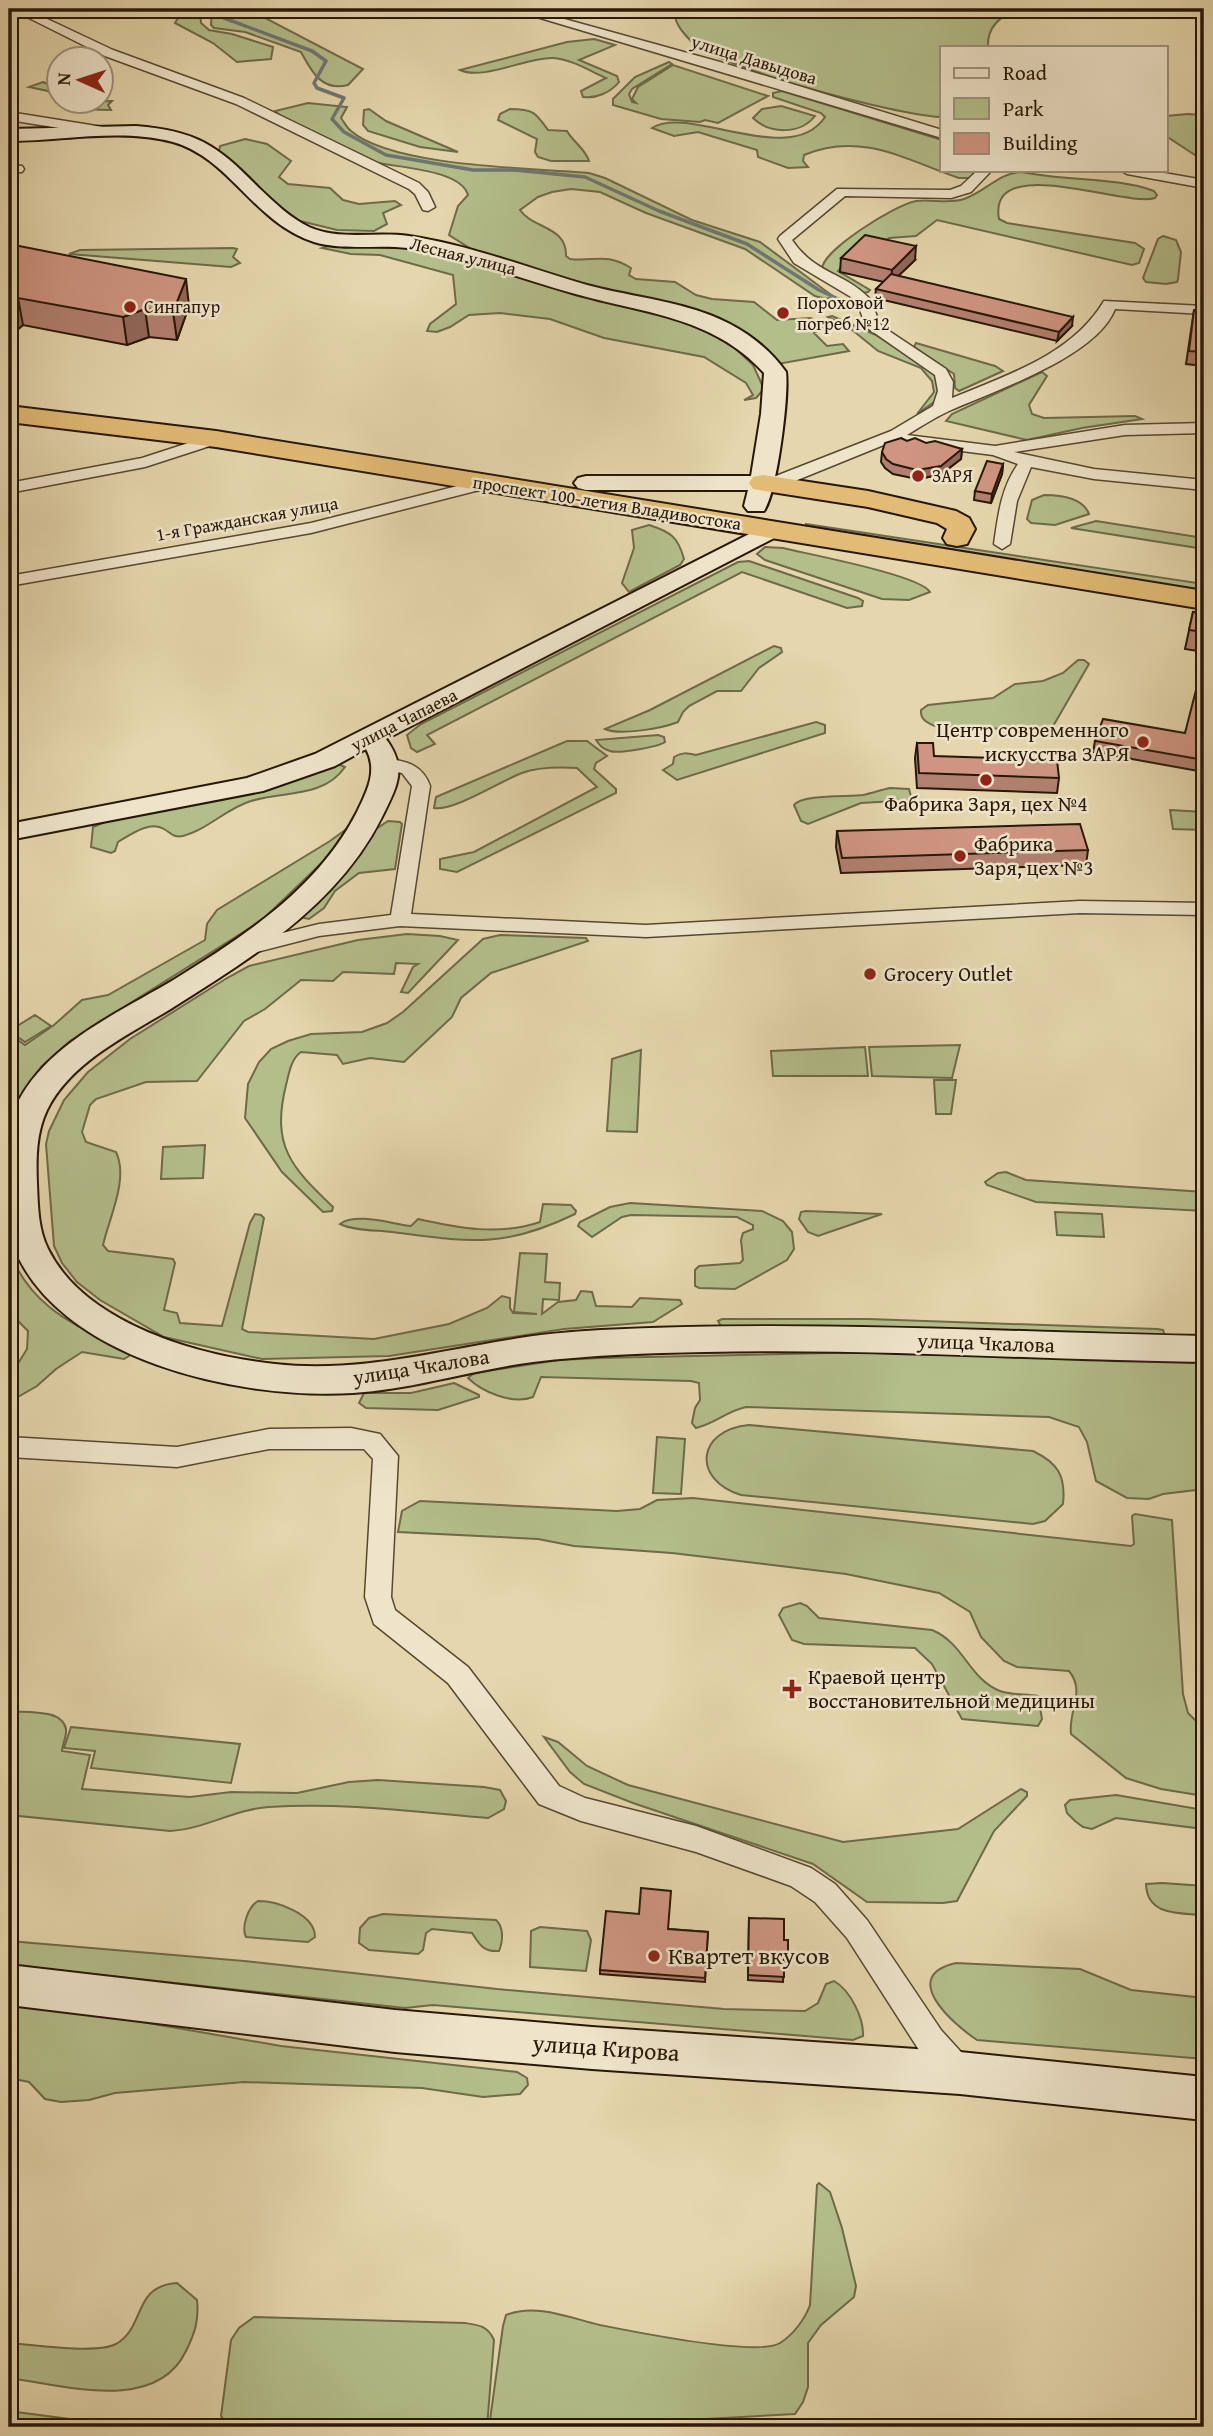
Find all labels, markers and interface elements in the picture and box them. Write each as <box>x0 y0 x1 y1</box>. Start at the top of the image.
street label: улица Давыдова <box>687 27 821 92</box>
north arrow <box>46 46 116 116</box>
legend <box>940 46 1168 172</box>
text: Road <box>1003 57 1048 88</box>
text: N <box>49 72 77 86</box>
text: Park <box>1003 93 1044 124</box>
text: Building <box>1003 127 1078 158</box>
street label: Лесная улица <box>407 229 519 282</box>
place label: Пороховой погреб №12 <box>797 289 890 337</box>
place label: Сингапур <box>144 293 220 320</box>
marker: Сингапур <box>122 299 138 315</box>
marker: Пороховой погреб №12 <box>775 305 791 321</box>
place label: ЗАРЯ <box>932 462 973 489</box>
street label: проспект 100-летия Владивостока <box>471 468 744 537</box>
marker: ЗАРЯ <box>910 468 926 484</box>
street label: 1-я Гражданская улица <box>154 489 341 548</box>
street label: улица Чапаева <box>345 681 462 759</box>
place label: Центр современного искусства ЗАРЯ <box>936 714 1129 769</box>
marker: Центр современного искусства ЗАРЯ <box>1135 734 1151 750</box>
marker: Фабрика Заря, цех №4 <box>978 772 994 788</box>
place label: Фабрика Заря, цех №4 <box>884 788 1088 819</box>
place label: Фабрика Заря, цех №3 <box>974 828 1094 883</box>
marker: Фабрика Заря, цех №3 <box>952 848 968 864</box>
place label: Grocery Outlet <box>884 958 1014 989</box>
marker: Grocery Outlet <box>862 966 878 982</box>
street label: улица Чкалова <box>916 1325 1055 1360</box>
street label: улица Чкалова <box>350 1340 491 1393</box>
place label: Краевой центр восстановительной медицины <box>808 1661 1095 1716</box>
marker: Краевой центр восстановительной медицины <box>782 1679 802 1699</box>
place label: Квартет вкусов <box>668 1938 830 1973</box>
marker: Квартет вкусов <box>646 1948 662 1964</box>
street label: улица Кирова <box>530 2025 681 2070</box>

